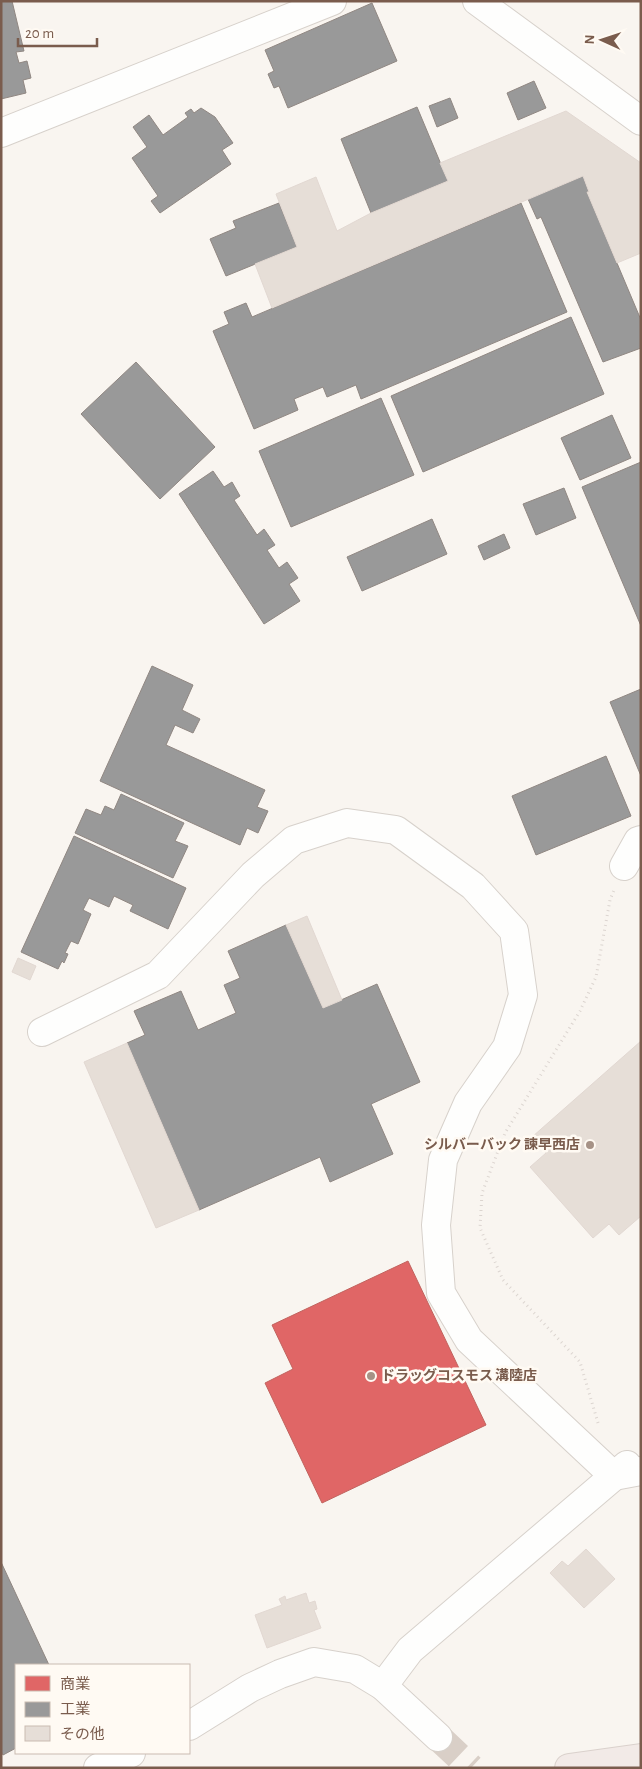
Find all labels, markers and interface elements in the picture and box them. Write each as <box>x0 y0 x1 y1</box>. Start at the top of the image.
scale bar <box>18 15 96 47</box>
north arrow <box>577 15 627 65</box>
text: 20 m <box>25 26 54 41</box>
text: N <box>583 34 597 45</box>
place label: シルバーバック 諫早西店 <box>424 1137 580 1152</box>
marker: シルバーバック 諫早西店 <box>584 1139 596 1151</box>
place label: ドラッグコスモス 溝陸店 <box>381 1367 537 1383</box>
marker: ドラッグコスモス 溝陸店 <box>365 1370 377 1382</box>
legend <box>15 1664 190 1754</box>
text: 商業 <box>60 1676 90 1692</box>
text: 工業 <box>60 1701 90 1717</box>
text: その他 <box>60 1726 105 1742</box>

